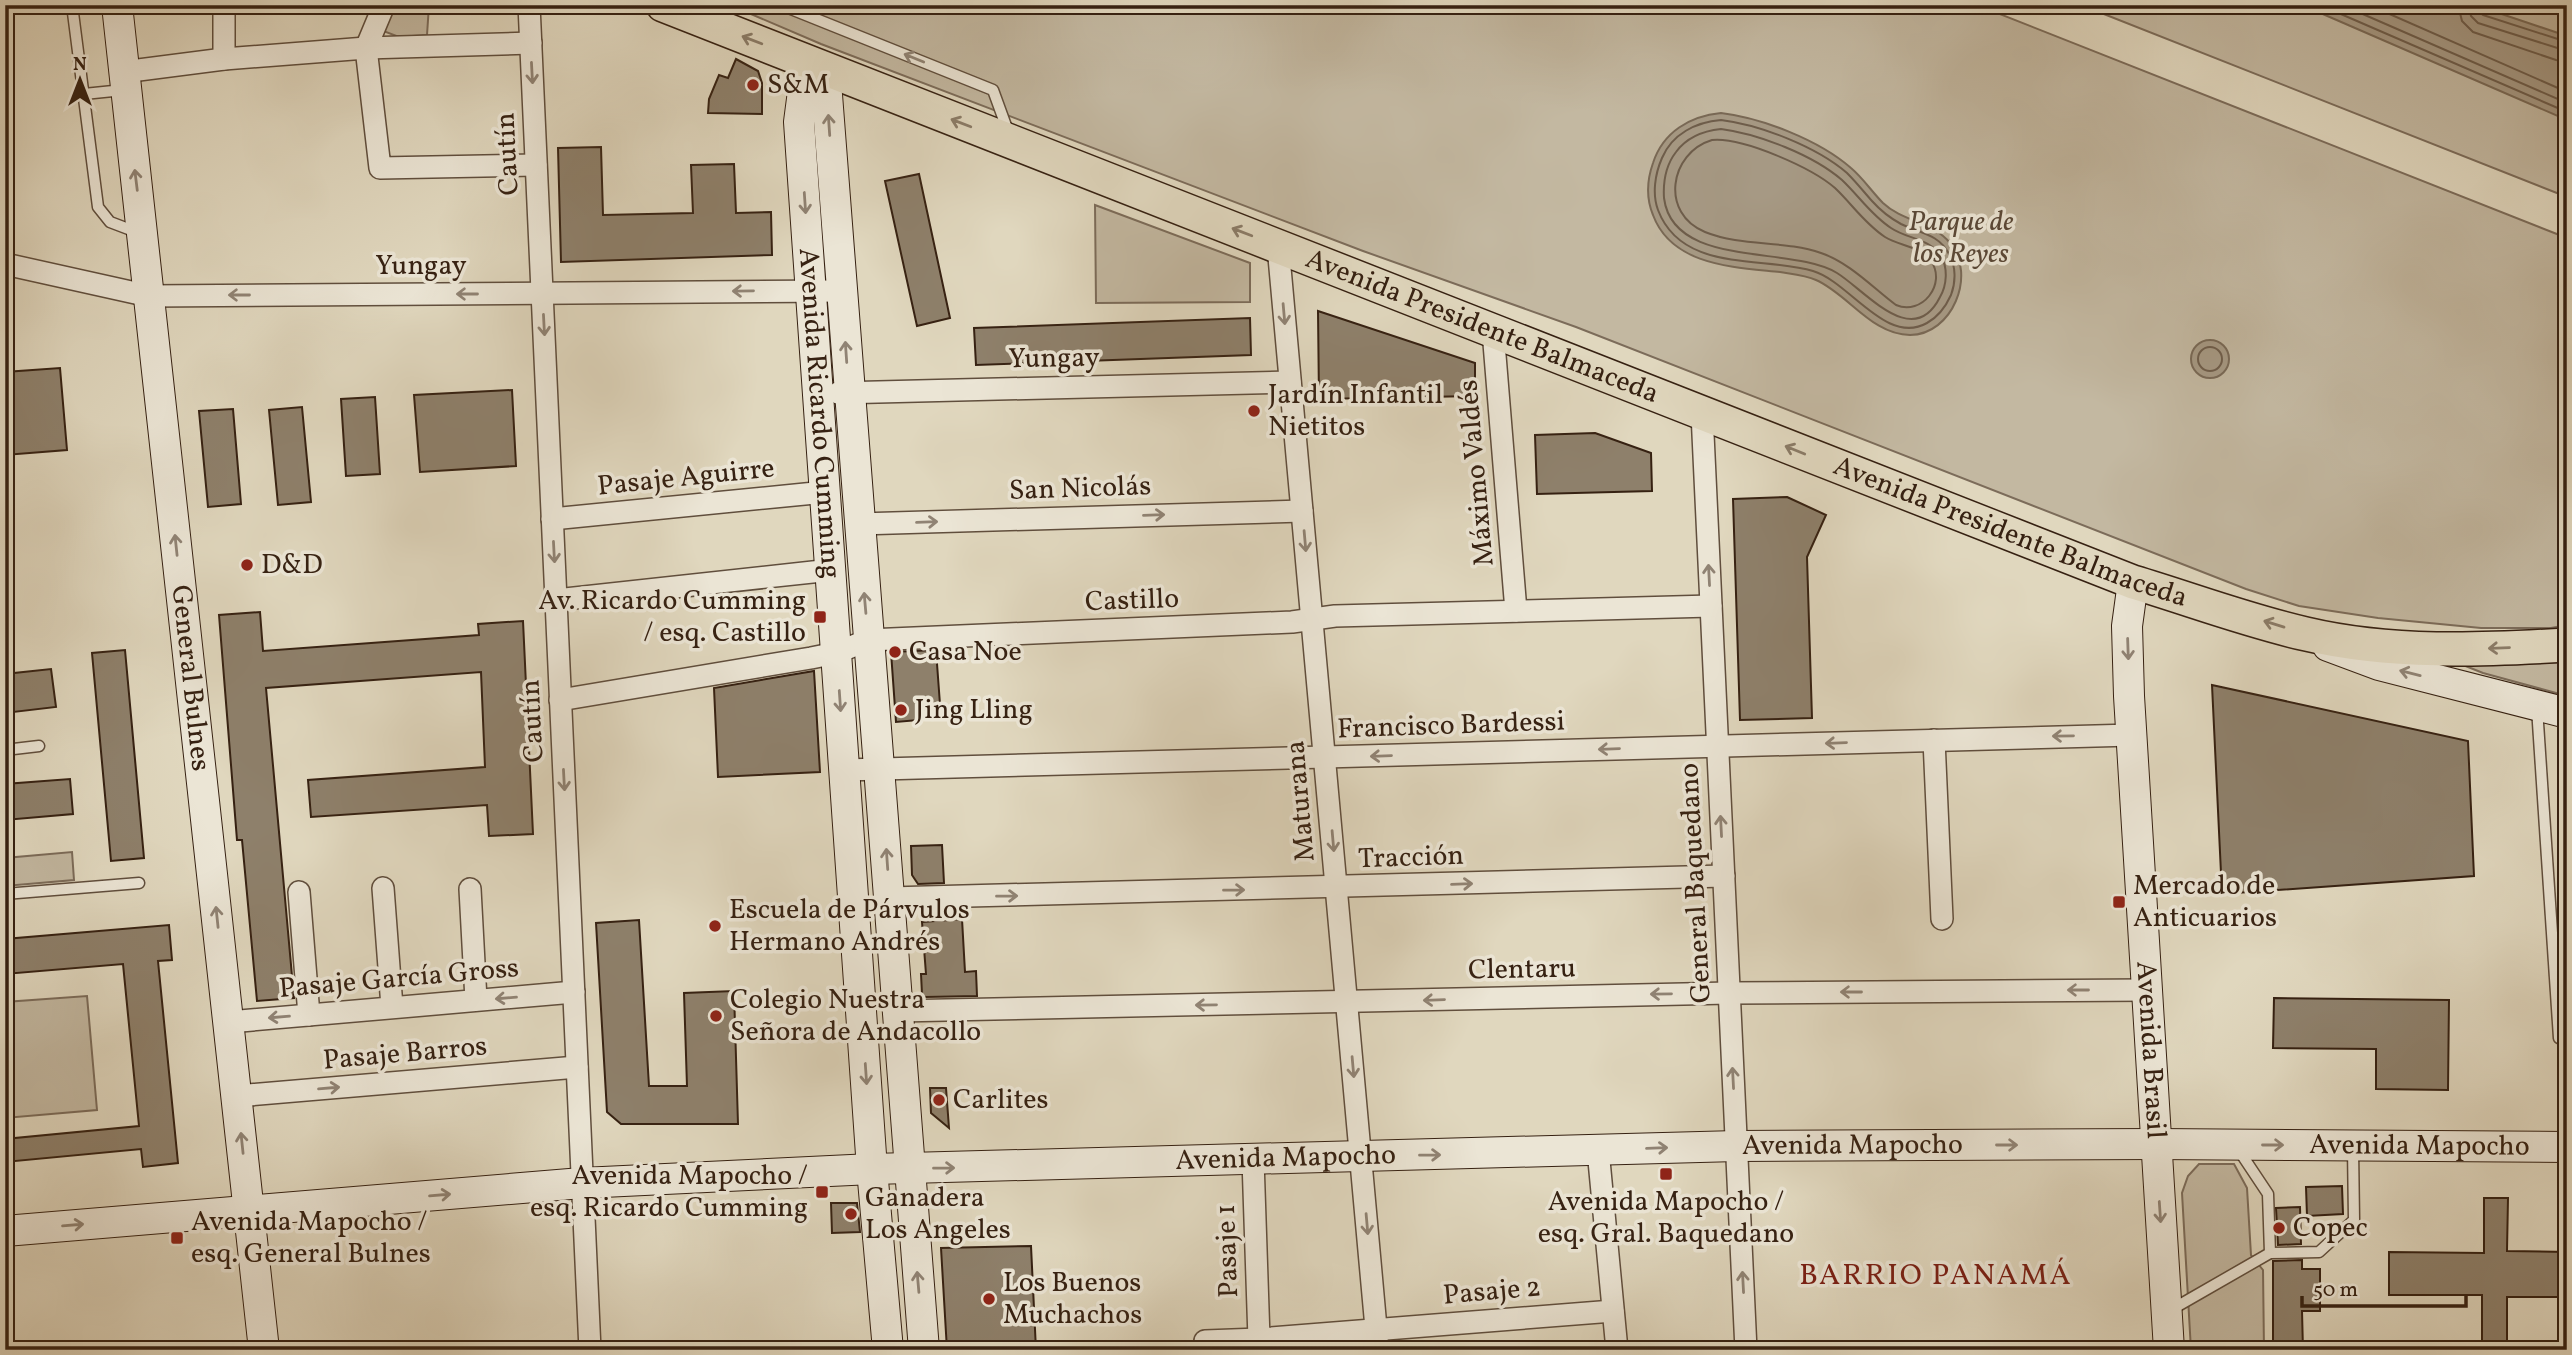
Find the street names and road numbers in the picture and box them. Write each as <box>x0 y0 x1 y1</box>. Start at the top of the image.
street label: Cautín <box>486 112 530 196</box>
street label: Avenida Presidente Balmaceda <box>1300 240 1664 413</box>
street label: Yungay <box>375 247 467 286</box>
street label: Avenida Ricardo Cumming <box>788 247 850 580</box>
street label: Yungay <box>1008 339 1100 379</box>
street label: Máximo Valdés <box>1449 378 1505 568</box>
street label: Avenida Presidente Balmaceda <box>1828 447 2192 617</box>
street label: Pasaje Aguirre <box>595 449 777 507</box>
street label: San Nicolás <box>1008 467 1152 511</box>
street label: Castillo <box>1084 580 1180 622</box>
street label: General Bulnes <box>161 583 220 773</box>
street label: Cautín <box>511 679 555 763</box>
street label: Francisco Bardessi <box>1336 703 1566 749</box>
street label: Maturana <box>1276 739 1326 863</box>
street label: General Baquedano <box>1670 762 1722 1004</box>
street label: Tracción <box>1357 837 1465 879</box>
street label: Pasaje García Gross <box>277 949 521 1009</box>
street label: Clentaru <box>1468 950 1576 990</box>
street label: Avenida Brasil <box>2126 960 2176 1140</box>
street label: Pasaje Barros <box>321 1027 489 1081</box>
street label: Avenida Mapocho <box>1742 1125 1963 1165</box>
street label: Avenida Mapocho <box>2309 1126 2530 1166</box>
street label: Avenida Mapocho <box>1175 1136 1396 1180</box>
street label: Pasaje 1 <box>1207 1203 1249 1299</box>
street label: Pasaje 2 <box>1441 1268 1543 1316</box>

